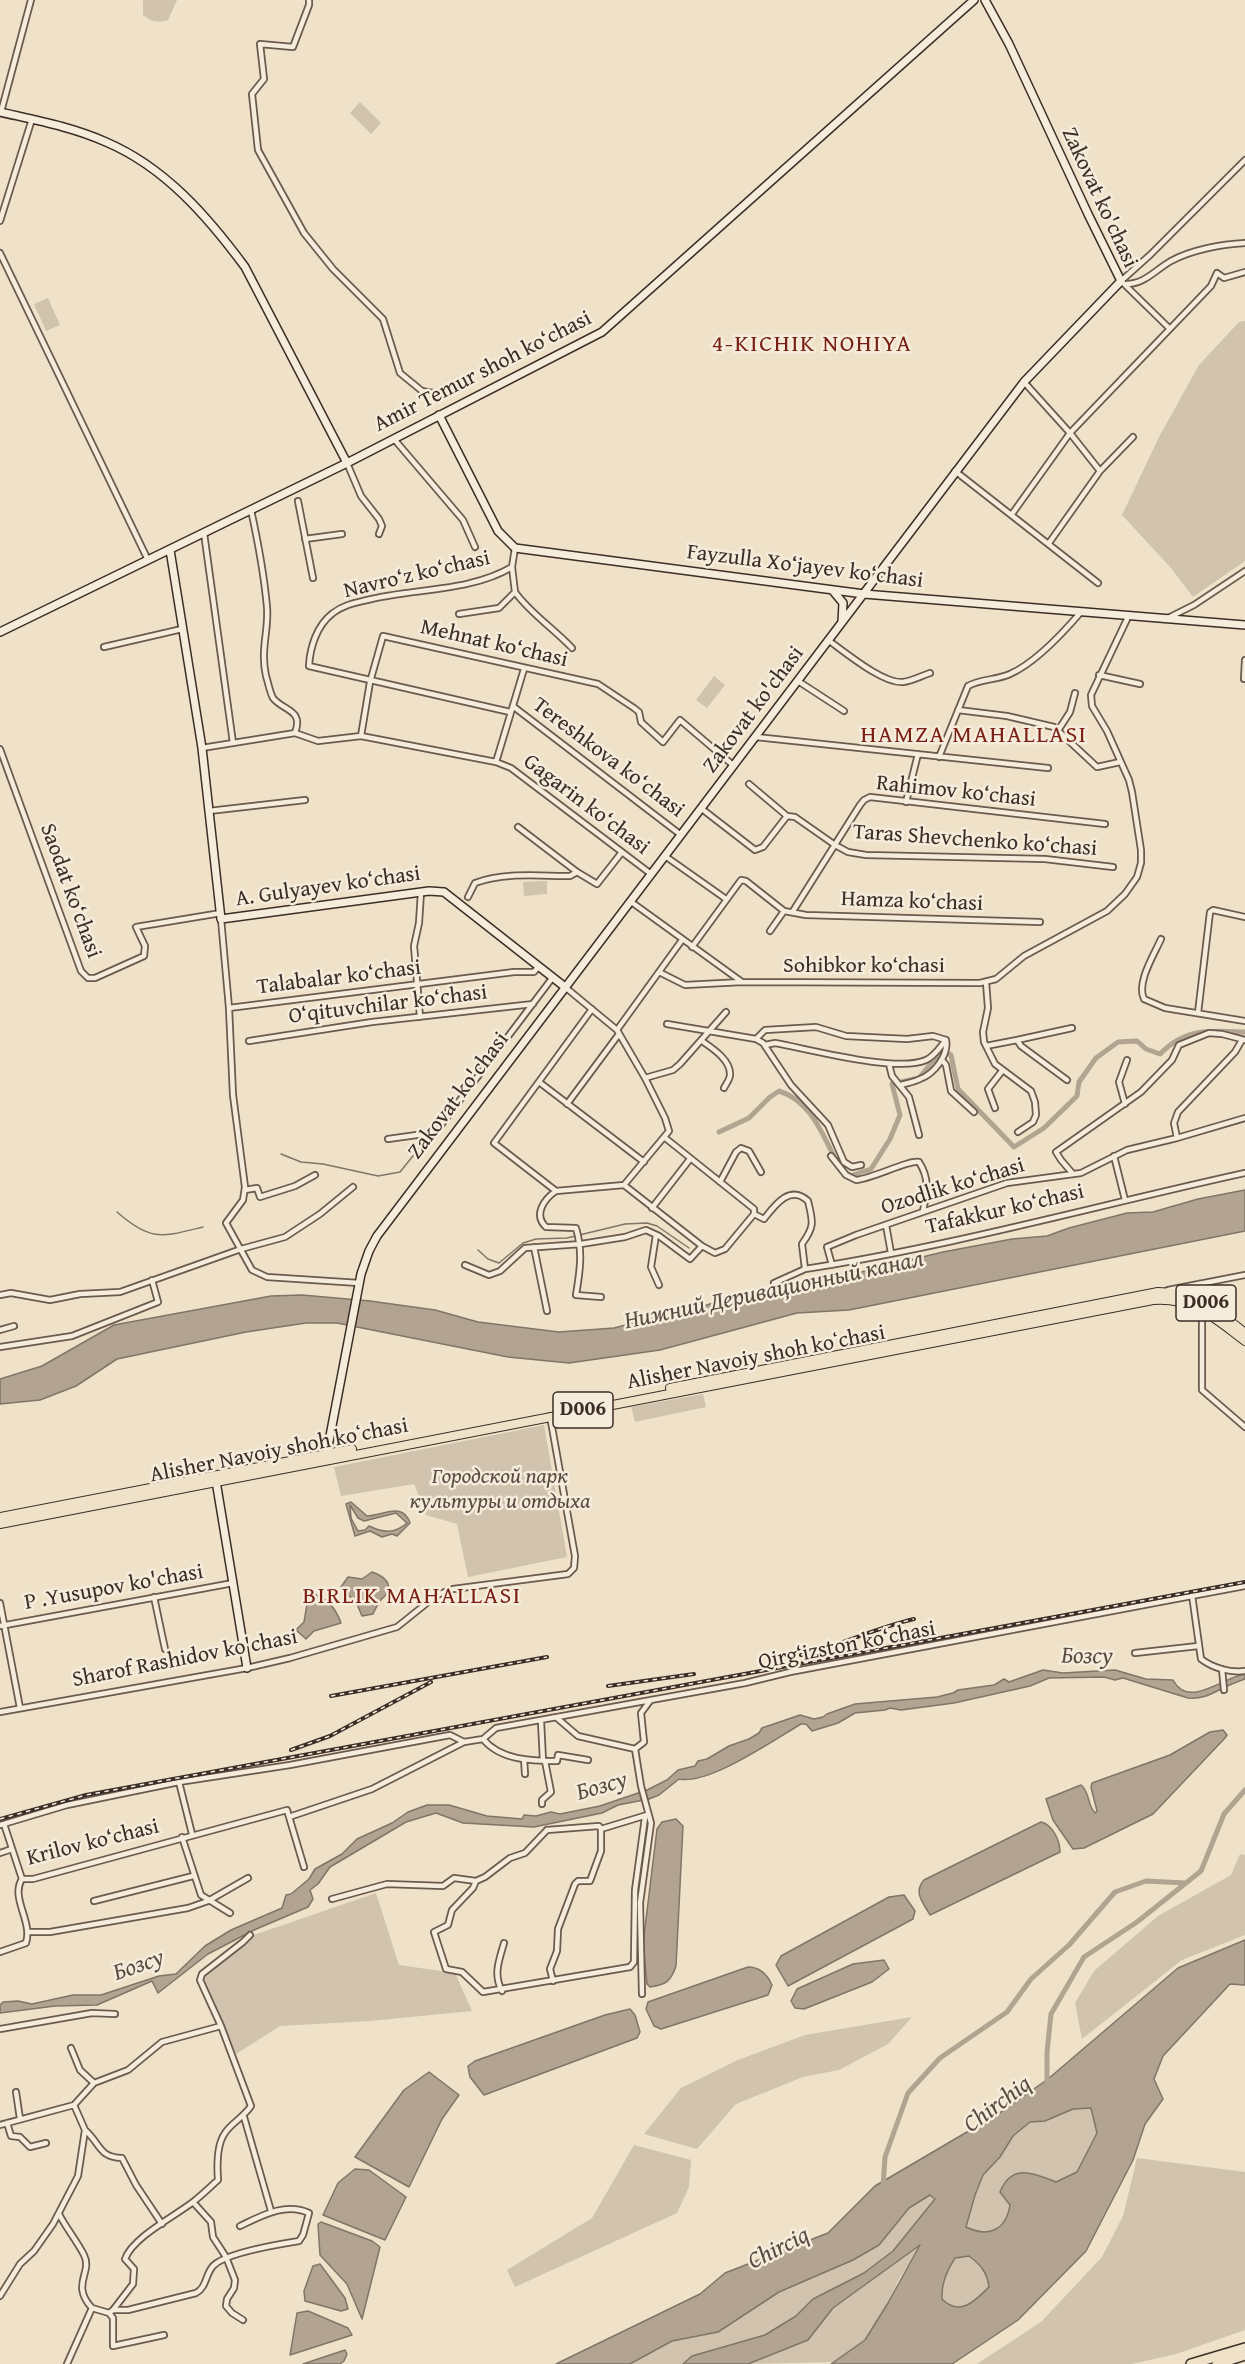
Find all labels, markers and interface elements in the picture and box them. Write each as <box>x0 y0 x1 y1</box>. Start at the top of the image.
street label: Zakovat ko'chasi <box>1055 124 1143 272</box>
street label: Amir Temur shoh ko‘chasi <box>370 306 596 438</box>
district label: 4-KICHIK NOHIYA <box>712 331 912 359</box>
street label: Fayzulla Xo‘jayev ko‘chasi <box>685 539 925 595</box>
street label: Navro‘z ko‘chasi <box>341 545 493 605</box>
street label: Mehnat ko‘chasi <box>418 614 570 674</box>
street label: Zakovat ko'chasi <box>698 641 810 779</box>
street label: Tereshkova ko‘chasi <box>527 692 689 824</box>
district label: HAMZA MAHALLASI <box>861 722 1087 750</box>
street label: Gagarin ko‘chasi <box>518 749 654 861</box>
street label: Rahimov ko‘chasi <box>875 770 1037 814</box>
street label: Taras Shevchenko ko‘chasi <box>852 819 1098 863</box>
street label: Saodat ko‘chasi <box>33 820 107 962</box>
street label: A. Gulyayev ko‘chasi <box>234 861 422 913</box>
street label: Hamza ko‘chasi <box>841 886 983 918</box>
street label: Sohibkor ko‘chasi <box>783 953 945 979</box>
street label: Talabalar ko‘chasi <box>256 955 422 1001</box>
street label: O‘qituvchilar ko‘chasi <box>287 980 489 1030</box>
street label: Zakovat ko'chasi <box>403 1027 515 1165</box>
street label: Ozodlik ko‘chasi <box>878 1153 1028 1221</box>
street label: Tafakkur ko‘chasi <box>923 1179 1087 1241</box>
water label: Нижний Деривационный канал <box>622 1245 926 1337</box>
road number: D006 <box>1176 1285 1236 1321</box>
street label: Alisher Navoiy shoh koʻchasi <box>625 1320 887 1396</box>
road number: D006 <box>553 1392 613 1428</box>
street label: Alisher Navoiy shoh koʻchasi <box>148 1413 410 1489</box>
park label: Городской парк культуры и отдыха <box>410 1464 590 1516</box>
street label: P .Yusupov ko'chasi <box>23 1559 205 1617</box>
district label: BIRLIK MAHALLASI <box>302 1583 522 1611</box>
street label: Qirg‘izston ko‘chasi <box>756 1616 938 1676</box>
street label: Sharof Rashidov ko'chasi <box>70 1624 300 1694</box>
water label: Бозсу <box>1061 1642 1113 1672</box>
water label: Бозсу <box>573 1766 631 1808</box>
street label: Krilov ko‘chasi <box>24 1814 162 1872</box>
water label: Бозсу <box>110 1944 168 1988</box>
water label: Chirchiq <box>959 2070 1037 2140</box>
water label: Chirciq <box>743 2221 815 2277</box>

